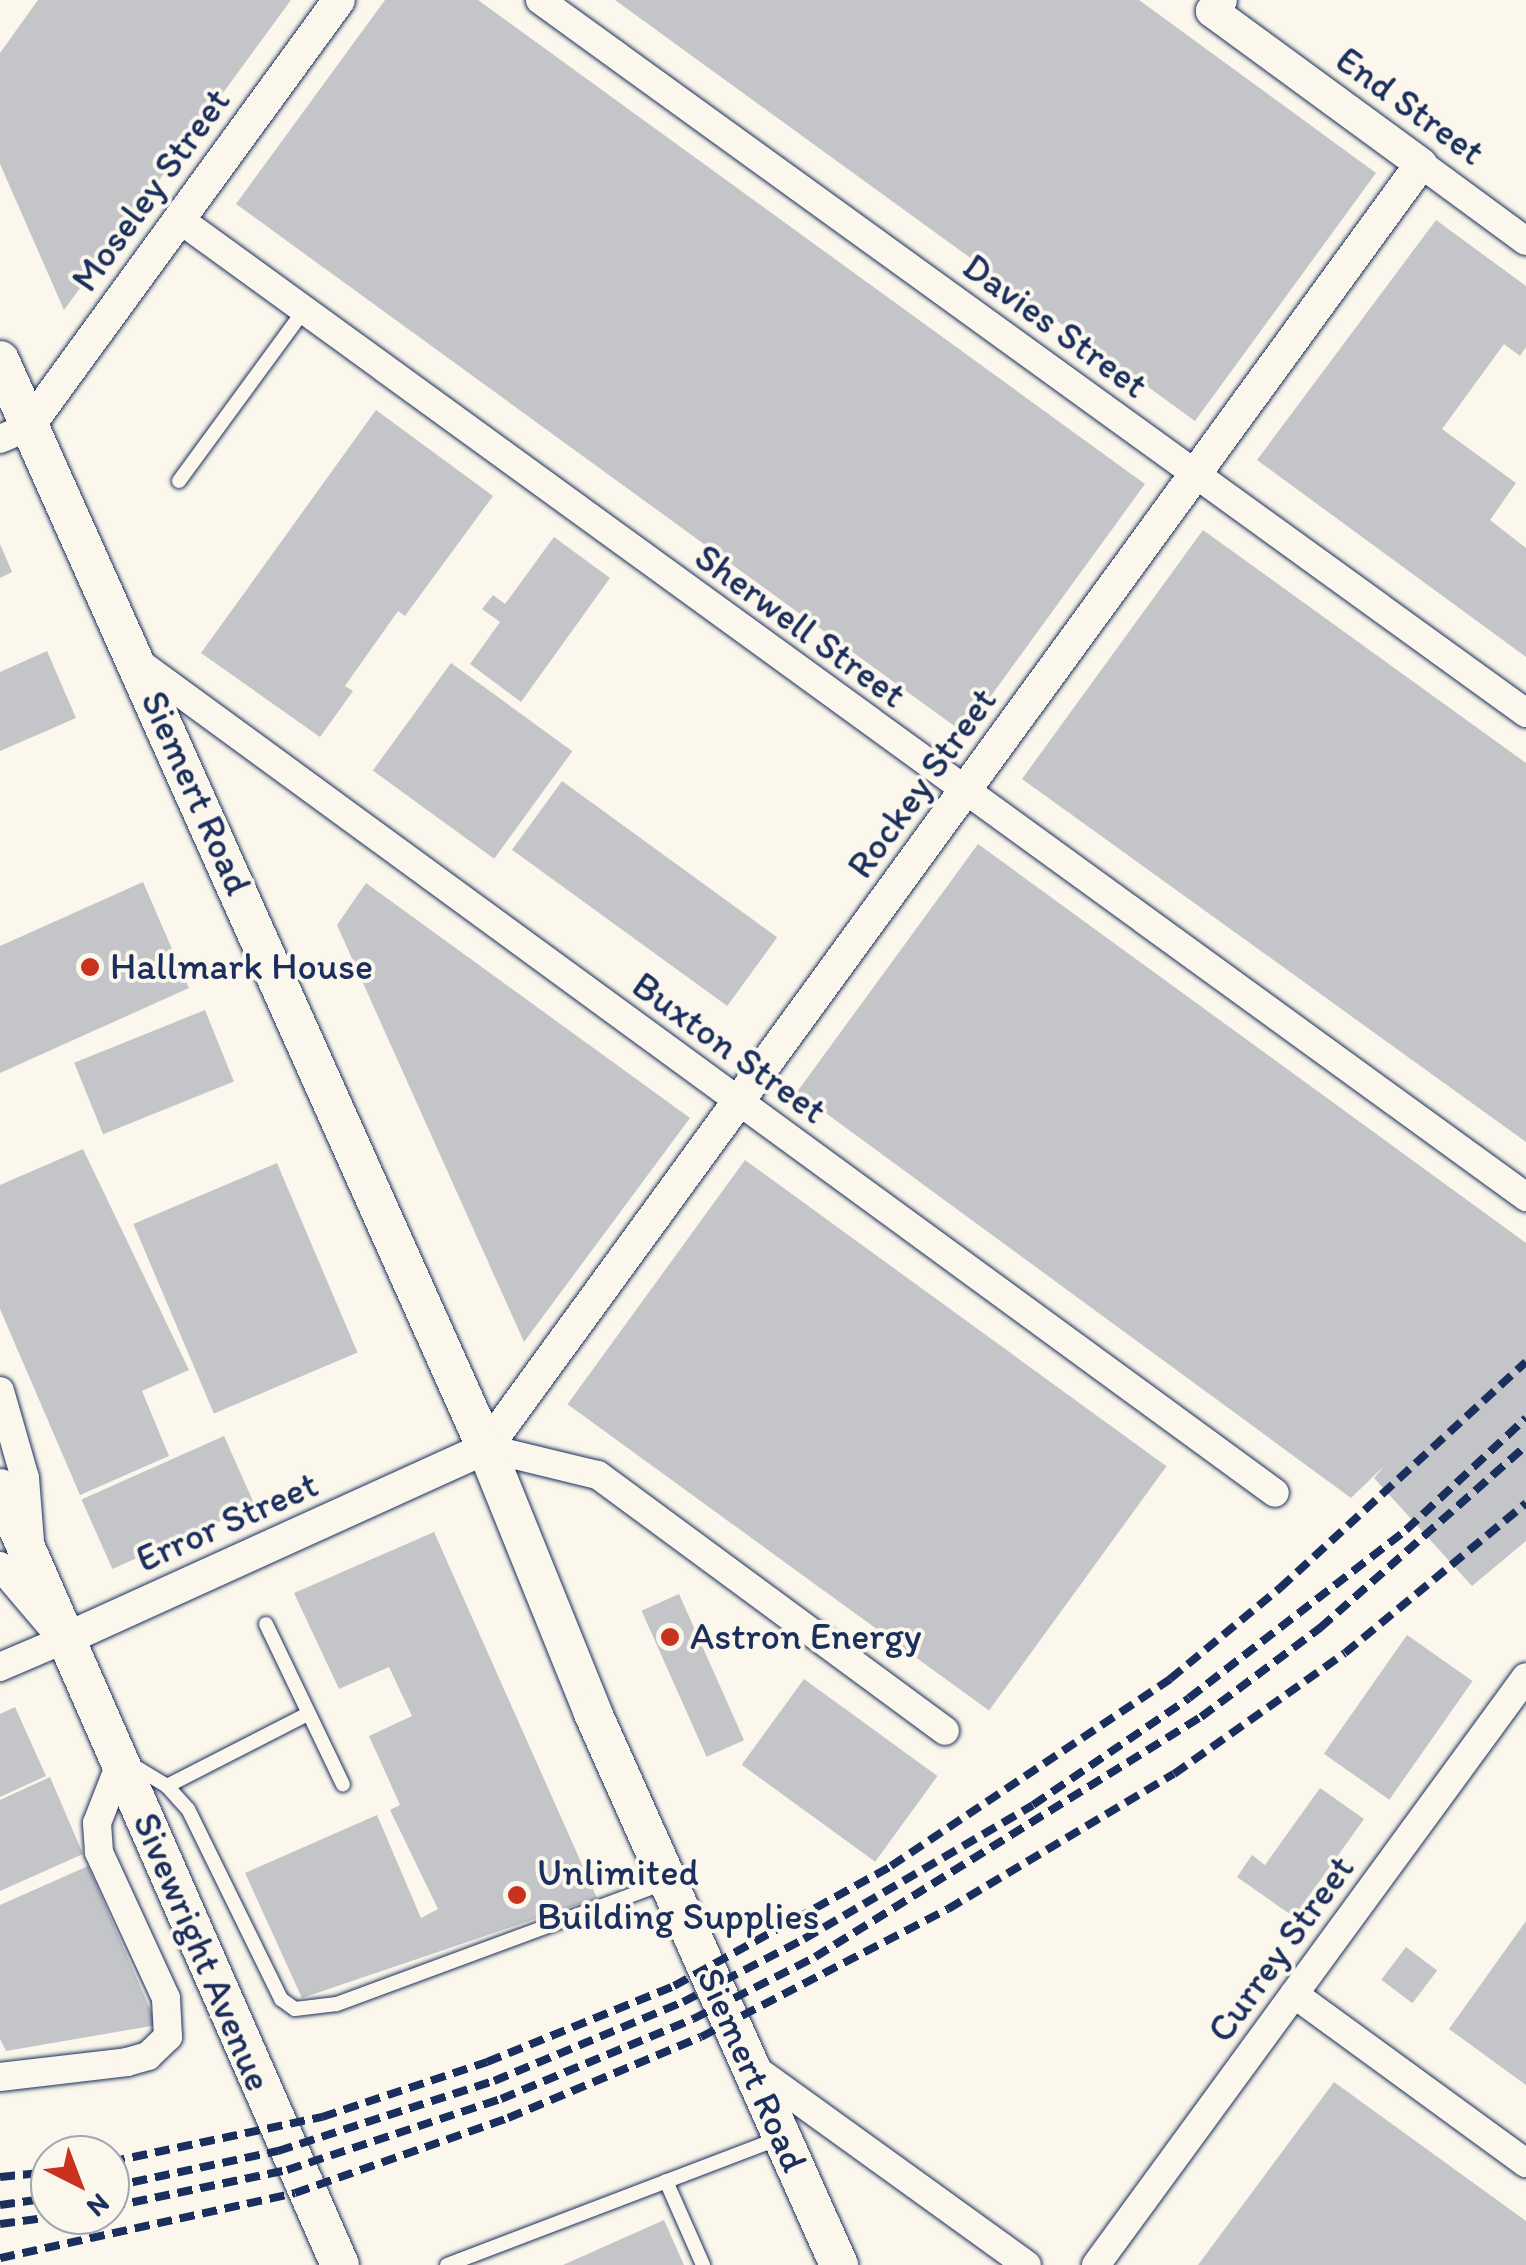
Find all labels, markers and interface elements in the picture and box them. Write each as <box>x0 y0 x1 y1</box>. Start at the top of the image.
street label: End Street <box>1327 37 1493 175</box>
street label: Moseley Street <box>62 79 240 301</box>
street label: Davies Street <box>954 244 1156 408</box>
street label: Sherwell Street <box>686 534 914 718</box>
street label: Rockey Street <box>838 679 1006 887</box>
street label: Siemert Road <box>131 684 261 902</box>
place label: Hallmark House <box>110 944 373 990</box>
marker: Hallmark House <box>79 956 101 978</box>
street label: Buxton Street <box>623 962 835 1134</box>
street label: Error Street <box>129 1462 325 1582</box>
place label: Astron Energy <box>690 1614 922 1660</box>
marker: Astron Energy <box>659 1626 681 1648</box>
street label: Sivewright Avenue <box>123 1806 281 2098</box>
street label: Currey Street <box>1198 1847 1364 2051</box>
place label: Unlimited Building Supplies <box>537 1850 820 1940</box>
marker: Unlimited Building Supplies <box>506 1884 528 1906</box>
street label: Siemert Road <box>687 1961 817 2179</box>
north arrow <box>30 2135 130 2235</box>
text: N <box>80 2187 117 2225</box>

